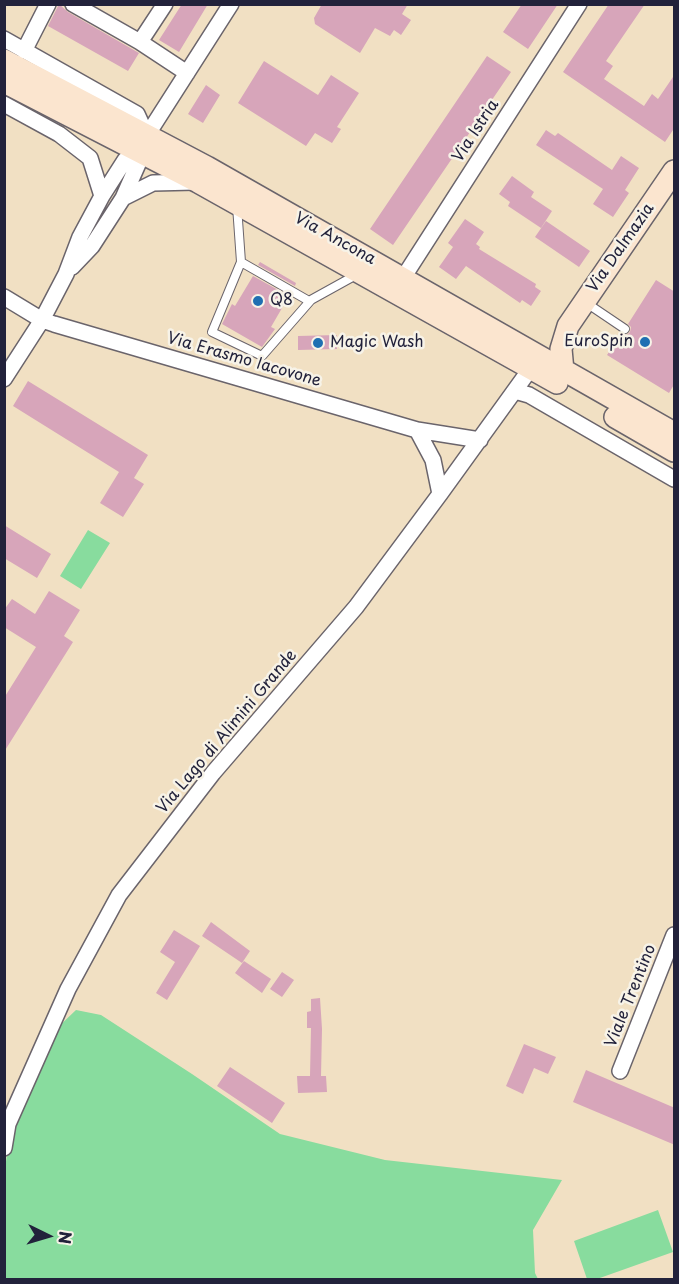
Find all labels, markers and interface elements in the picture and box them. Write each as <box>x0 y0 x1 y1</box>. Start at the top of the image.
street label: Via Istria <box>449 96 503 166</box>
street label: Via Dalmazia <box>583 200 659 296</box>
street label: Via Ancona <box>291 209 379 269</box>
place label: Q8 <box>270 291 293 311</box>
marker: Q8 <box>251 294 265 308</box>
street label: Via Erasmo Iacovone <box>165 329 323 391</box>
place label: EuroSpin <box>564 332 633 352</box>
place label: Magic Wash <box>330 333 424 353</box>
marker: EuroSpin <box>638 335 652 349</box>
marker: Magic Wash <box>311 336 325 350</box>
street label: Via Lago di Alimini Grande <box>153 646 301 818</box>
street label: Viale Trentino <box>602 942 660 1050</box>
north arrow <box>18 1206 78 1266</box>
text: N <box>53 1230 78 1245</box>

